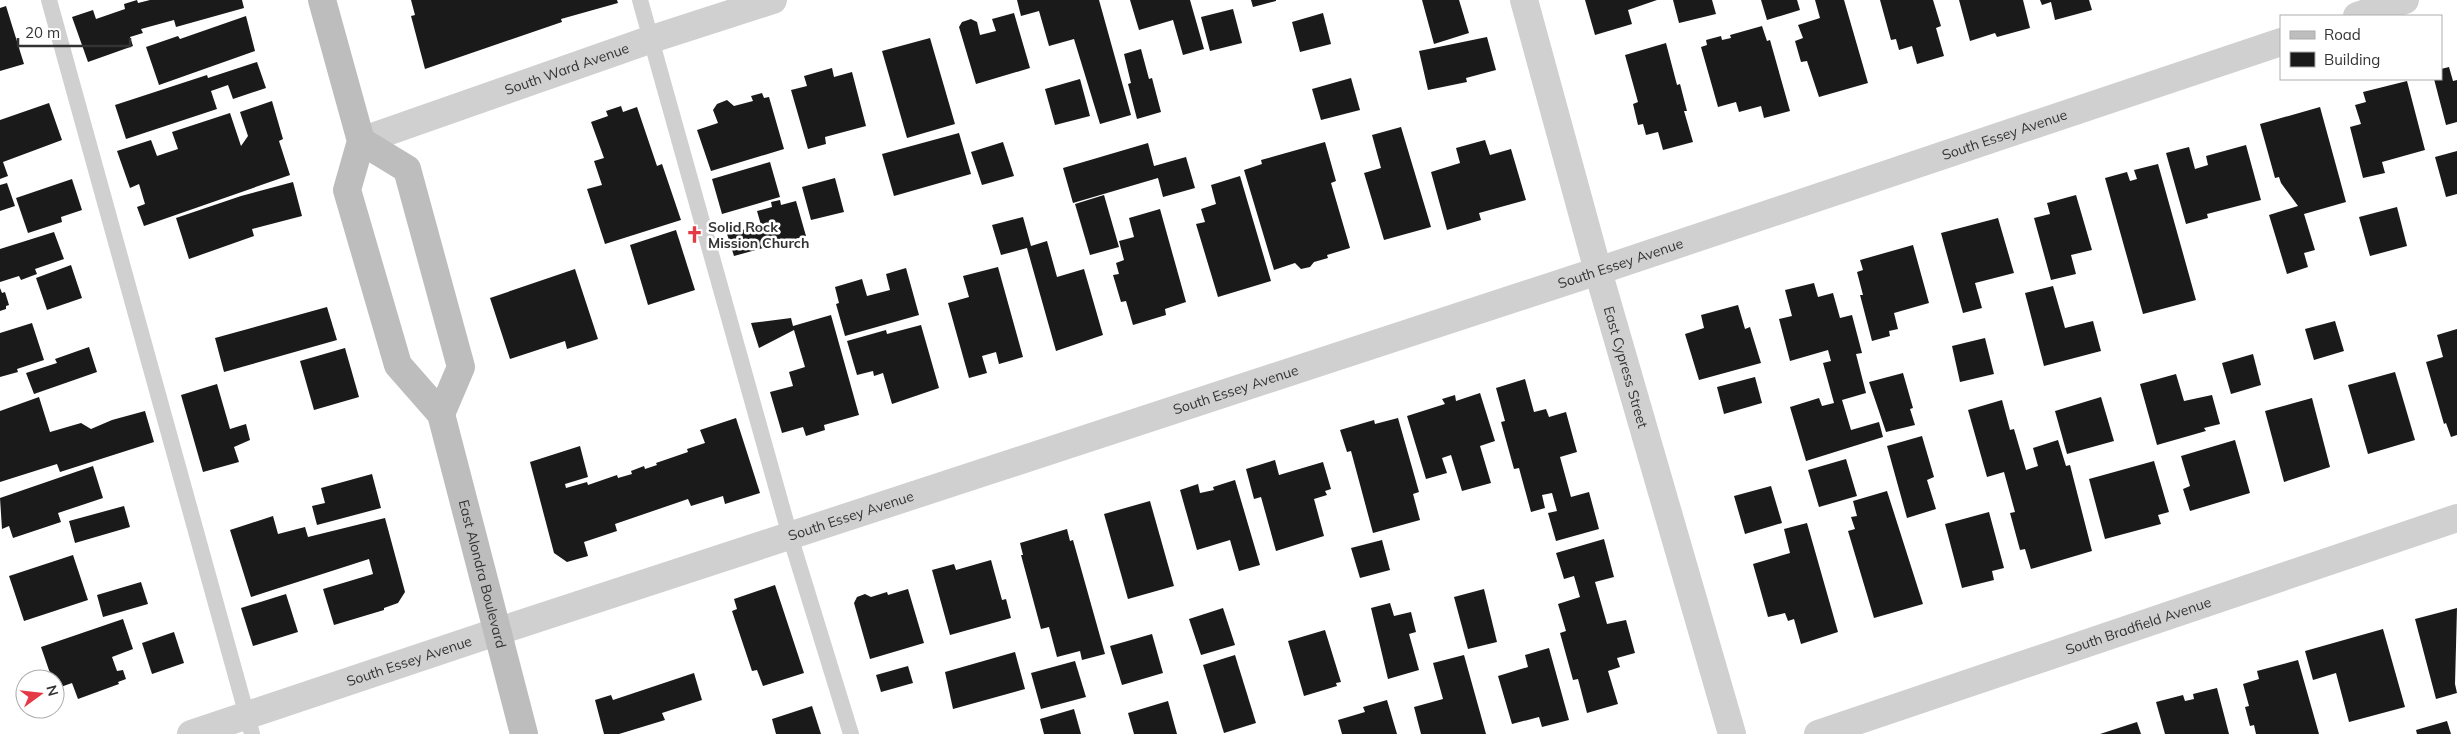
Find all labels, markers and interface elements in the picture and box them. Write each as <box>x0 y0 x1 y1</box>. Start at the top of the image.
scale bar <box>18 15 130 47</box>
legend <box>2280 15 2442 80</box>
text: 20 m <box>25 23 60 42</box>
text: Road <box>2324 25 2361 44</box>
street label: South Ward Avenue <box>502 39 631 99</box>
text: Building <box>2324 50 2380 69</box>
street label: South Essey Avenue <box>1940 105 2070 164</box>
place label: Solid Rock Mission Church <box>708 218 809 252</box>
church icon: Solid Rock Mission Church <box>684 225 704 245</box>
street label: South Essey Avenue <box>1556 234 1686 293</box>
street label: East Cypress Street <box>1600 304 1652 430</box>
street label: South Essey Avenue <box>1171 361 1301 419</box>
street label: South Essey Avenue <box>786 487 916 545</box>
street label: East Alondra Boulevard <box>455 498 510 650</box>
street label: South Bradfield Avenue <box>2063 593 2213 659</box>
street label: South Essey Avenue <box>344 632 474 690</box>
north arrow <box>15 669 65 719</box>
text: N <box>42 683 63 698</box>

